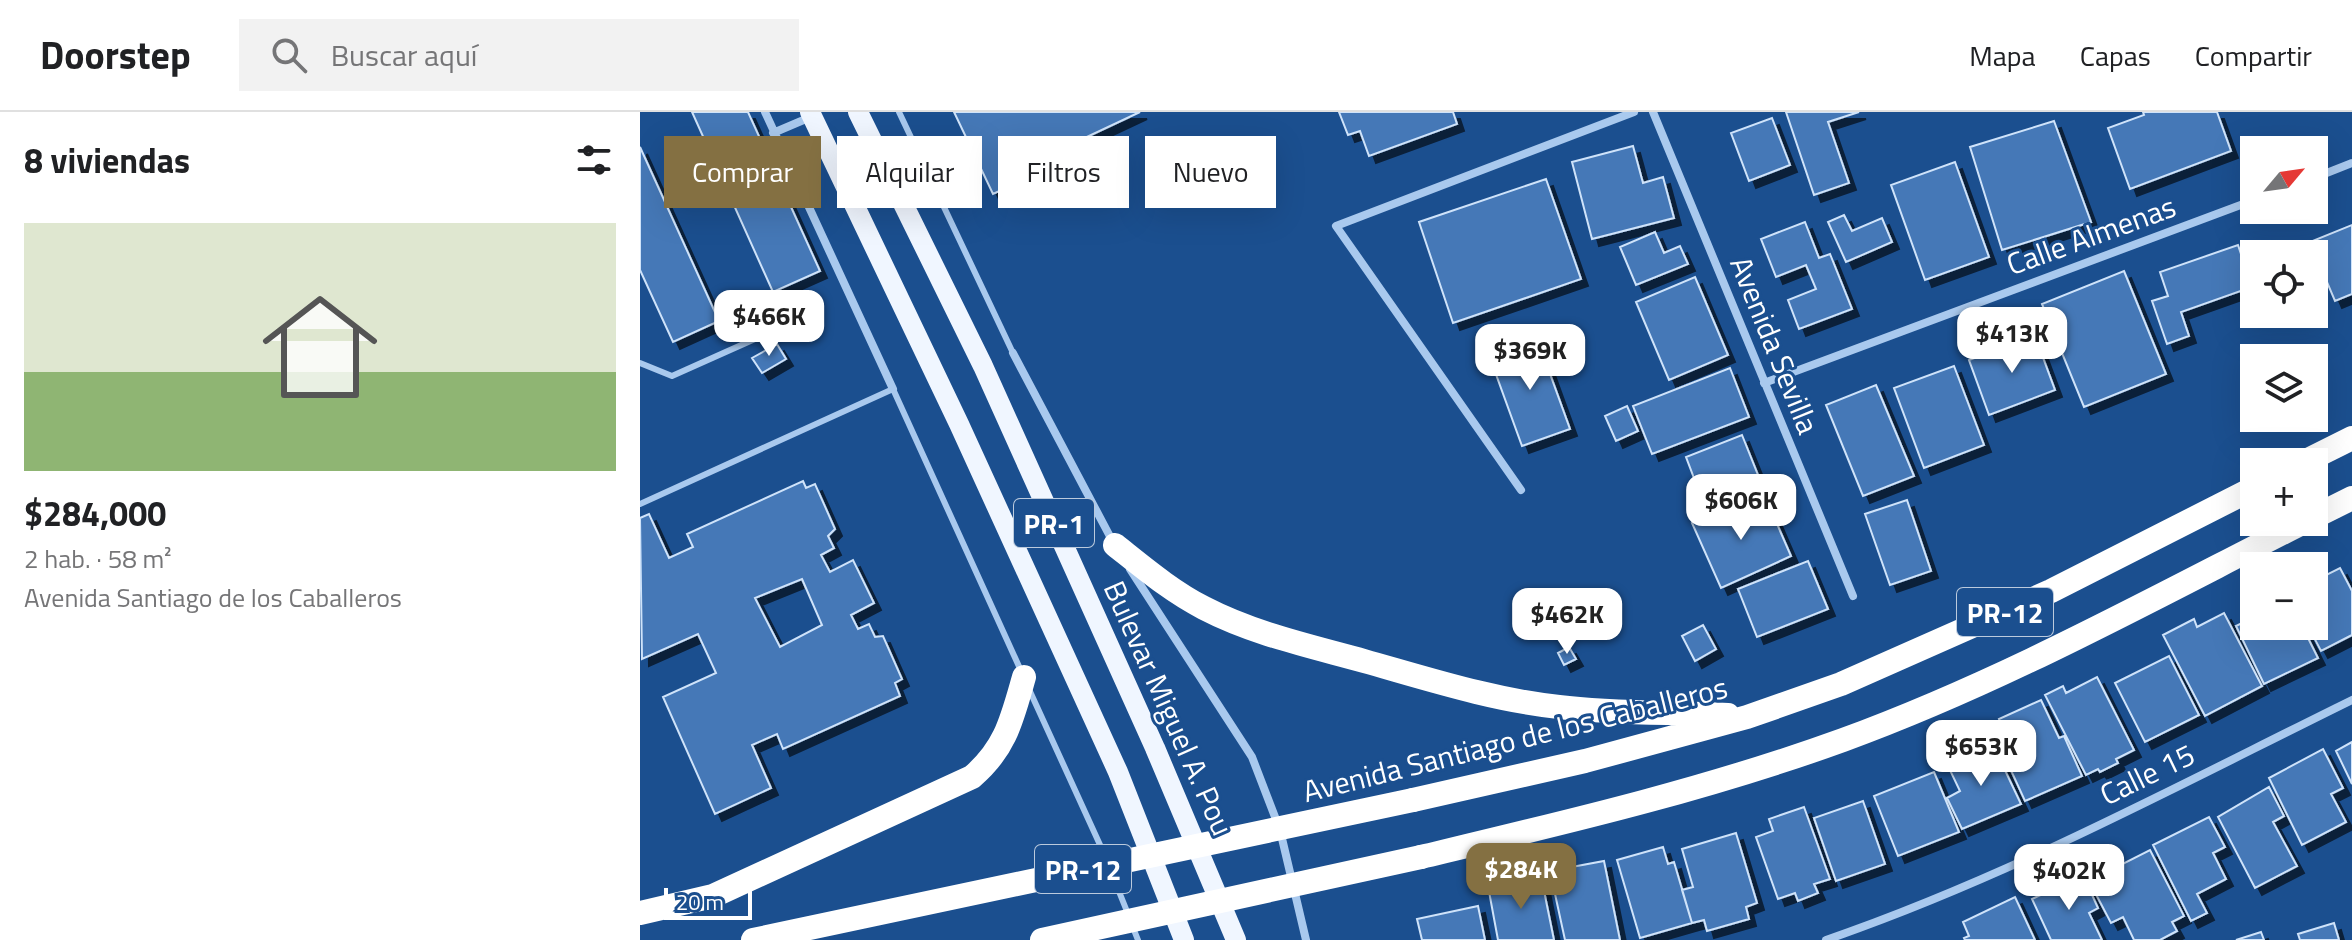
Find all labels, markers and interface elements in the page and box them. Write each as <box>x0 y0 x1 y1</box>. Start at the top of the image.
search box <box>239 19 799 91</box>
text: Doorstep <box>40 26 191 84</box>
text: Buscar aquí <box>331 32 477 78</box>
icon: search <box>267 33 311 77</box>
text: Mapa <box>1969 34 2036 77</box>
text: Capas <box>2080 34 2151 77</box>
text: Compartir <box>2195 34 2312 77</box>
text: 8 viviendas <box>24 134 190 186</box>
chip: Comprar <box>664 136 821 208</box>
chip: Alquilar <box>837 136 982 208</box>
chip: Filtros <box>998 136 1129 208</box>
chip: Nuevo <box>1145 136 1276 208</box>
north arrow <box>2240 136 2328 224</box>
map controls <box>2240 136 2328 640</box>
icon: filters <box>572 138 616 182</box>
street label: Calle Almenas <box>2000 183 2182 287</box>
button: locate <box>2240 240 2328 328</box>
street label: Avenida Sevilla <box>1718 249 1832 441</box>
icon: home <box>248 275 392 419</box>
pin: $466K <box>713 290 825 358</box>
text: $466K <box>732 296 806 335</box>
pin: $413K <box>1956 307 2068 375</box>
text: $413K <box>1975 313 2049 352</box>
pin: $369K <box>1474 324 1586 392</box>
text: $369K <box>1493 330 1567 369</box>
button: layers <box>2240 344 2328 432</box>
button: + <box>2240 448 2328 536</box>
pin: $606K <box>1685 474 1797 542</box>
text: $606K <box>1704 480 1778 519</box>
text: $284,000 <box>24 487 166 539</box>
road number: PR-1 <box>1014 499 1094 547</box>
text: 2 hab. · 58 m² <box>24 539 172 578</box>
button: − <box>2240 552 2328 640</box>
street label: Bulevar Miguel A. Pou <box>1092 573 1246 843</box>
text: Avenida Santiago de los Caballeros <box>24 578 402 617</box>
pin: $462K <box>1511 588 1623 656</box>
road number: PR-12 <box>1957 588 2053 636</box>
text: $462K <box>1530 594 1604 633</box>
street label: Avenida Santiago de los Caballeros <box>1298 664 1732 814</box>
pin: $653K <box>1925 720 2037 788</box>
text: $653K <box>1944 726 2018 765</box>
street label: Calle 15 <box>2092 731 2202 817</box>
pin: $284K <box>1465 843 1577 911</box>
pin: $402K <box>2013 844 2125 912</box>
road number: PR-12 <box>1035 845 1131 893</box>
text: $284K <box>1484 849 1558 888</box>
text: $402K <box>2032 850 2106 889</box>
scale bar <box>664 884 752 920</box>
text: 20 m <box>676 885 724 919</box>

